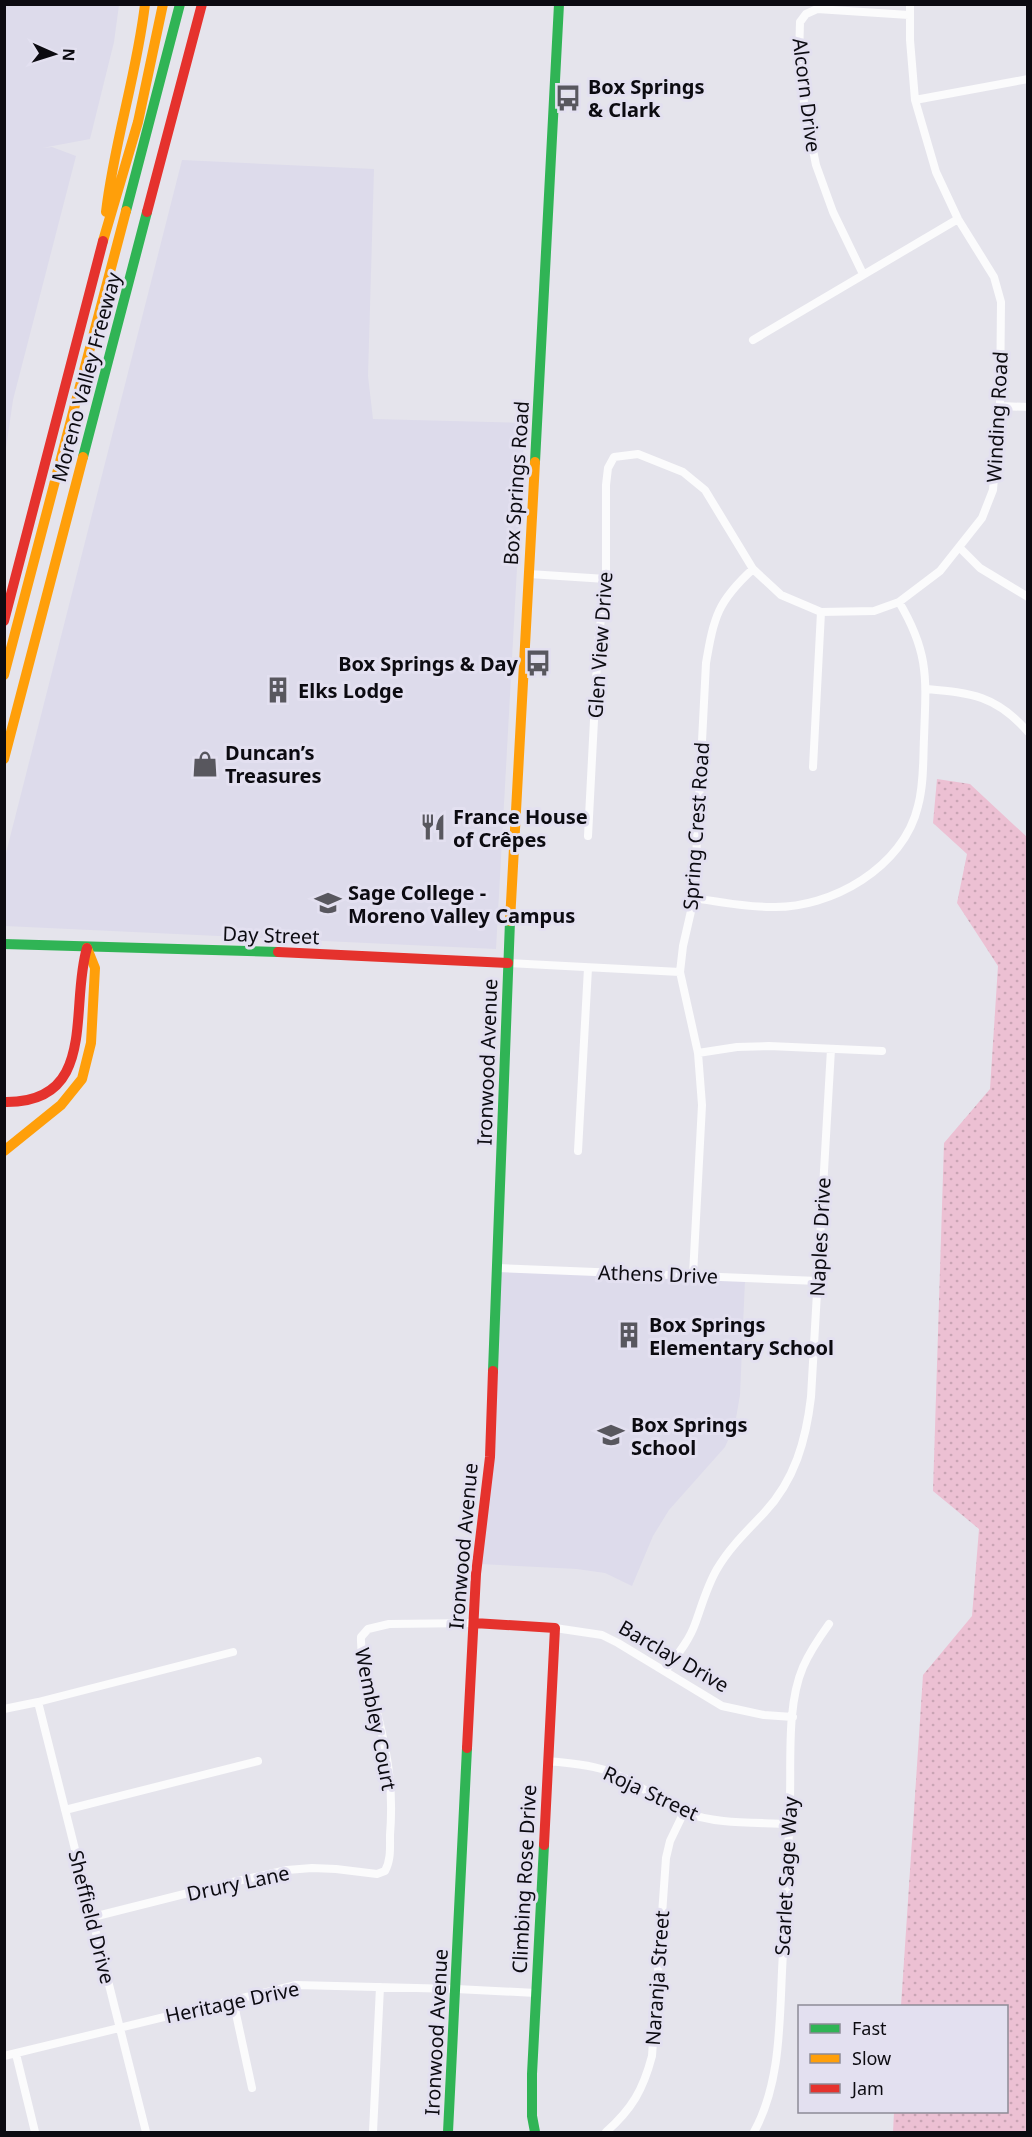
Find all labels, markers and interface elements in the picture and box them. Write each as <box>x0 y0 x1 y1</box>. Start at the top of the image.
north arrow <box>24 24 84 84</box>
street label: Alcorn Drive <box>787 36 827 154</box>
text: N <box>58 48 80 62</box>
place label: Box Springs & Clark <box>588 73 704 123</box>
bus stop icon: Box Springs & Clark <box>553 83 583 113</box>
street label: Moreno Valley Freeway <box>45 268 127 485</box>
street label: Winding Road <box>980 351 1014 483</box>
street label: Box Springs Road <box>497 400 535 566</box>
street label: Glen View Drive <box>581 571 619 719</box>
bus stop icon: Box Springs & Day <box>523 648 553 678</box>
place label: Box Springs & Day <box>338 650 519 677</box>
building icon: Elks Lodge <box>263 675 293 705</box>
place label: Elks Lodge <box>298 677 404 704</box>
place label: Duncan’s Treasures <box>225 739 322 789</box>
street label: Spring Crest Road <box>677 741 715 911</box>
shop icon: Duncan’s Treasures <box>190 749 220 779</box>
place label: France House of Crêpes <box>453 803 588 853</box>
restaurant icon: France House of Crêpes <box>418 812 448 842</box>
place label: Sage College - Moreno Valley Campus <box>348 879 575 929</box>
school or university icon: Sage College - Moreno Valley Campus <box>313 888 343 918</box>
street label: Day Street <box>222 920 320 950</box>
street label: Ironwood Avenue <box>471 978 503 1146</box>
street label: Naples Drive <box>803 1177 837 1297</box>
street label: Athens Drive <box>597 1258 719 1290</box>
place label: Box Springs Elementary School <box>649 1311 834 1361</box>
building icon: Box Springs Elementary School <box>614 1320 644 1350</box>
place label: Box Springs School <box>631 1411 747 1461</box>
school or university icon: Box Springs School <box>596 1420 626 1450</box>
street label: Ironwood Avenue <box>442 1462 484 1630</box>
street label: Barclay Drive <box>614 1614 734 1698</box>
street label: Wembley Court <box>349 1646 403 1792</box>
street label: Roja Street <box>599 1759 703 1827</box>
street label: Climbing Rose Drive <box>506 1784 542 1974</box>
street label: Scarlet Sage Way <box>768 1795 804 1956</box>
street label: Sheffield Drive <box>62 1847 122 1987</box>
street label: Drury Lane <box>184 1859 292 1907</box>
street label: Naranja Street <box>639 1910 675 2046</box>
street label: Ironwood Avenue <box>418 1948 454 2116</box>
street label: Heritage Drive <box>163 1975 301 2029</box>
legend <box>798 2005 1008 2113</box>
text: Fast <box>852 2016 887 2040</box>
text: Slow <box>852 2046 891 2070</box>
text: Jam <box>850 2076 884 2100</box>

